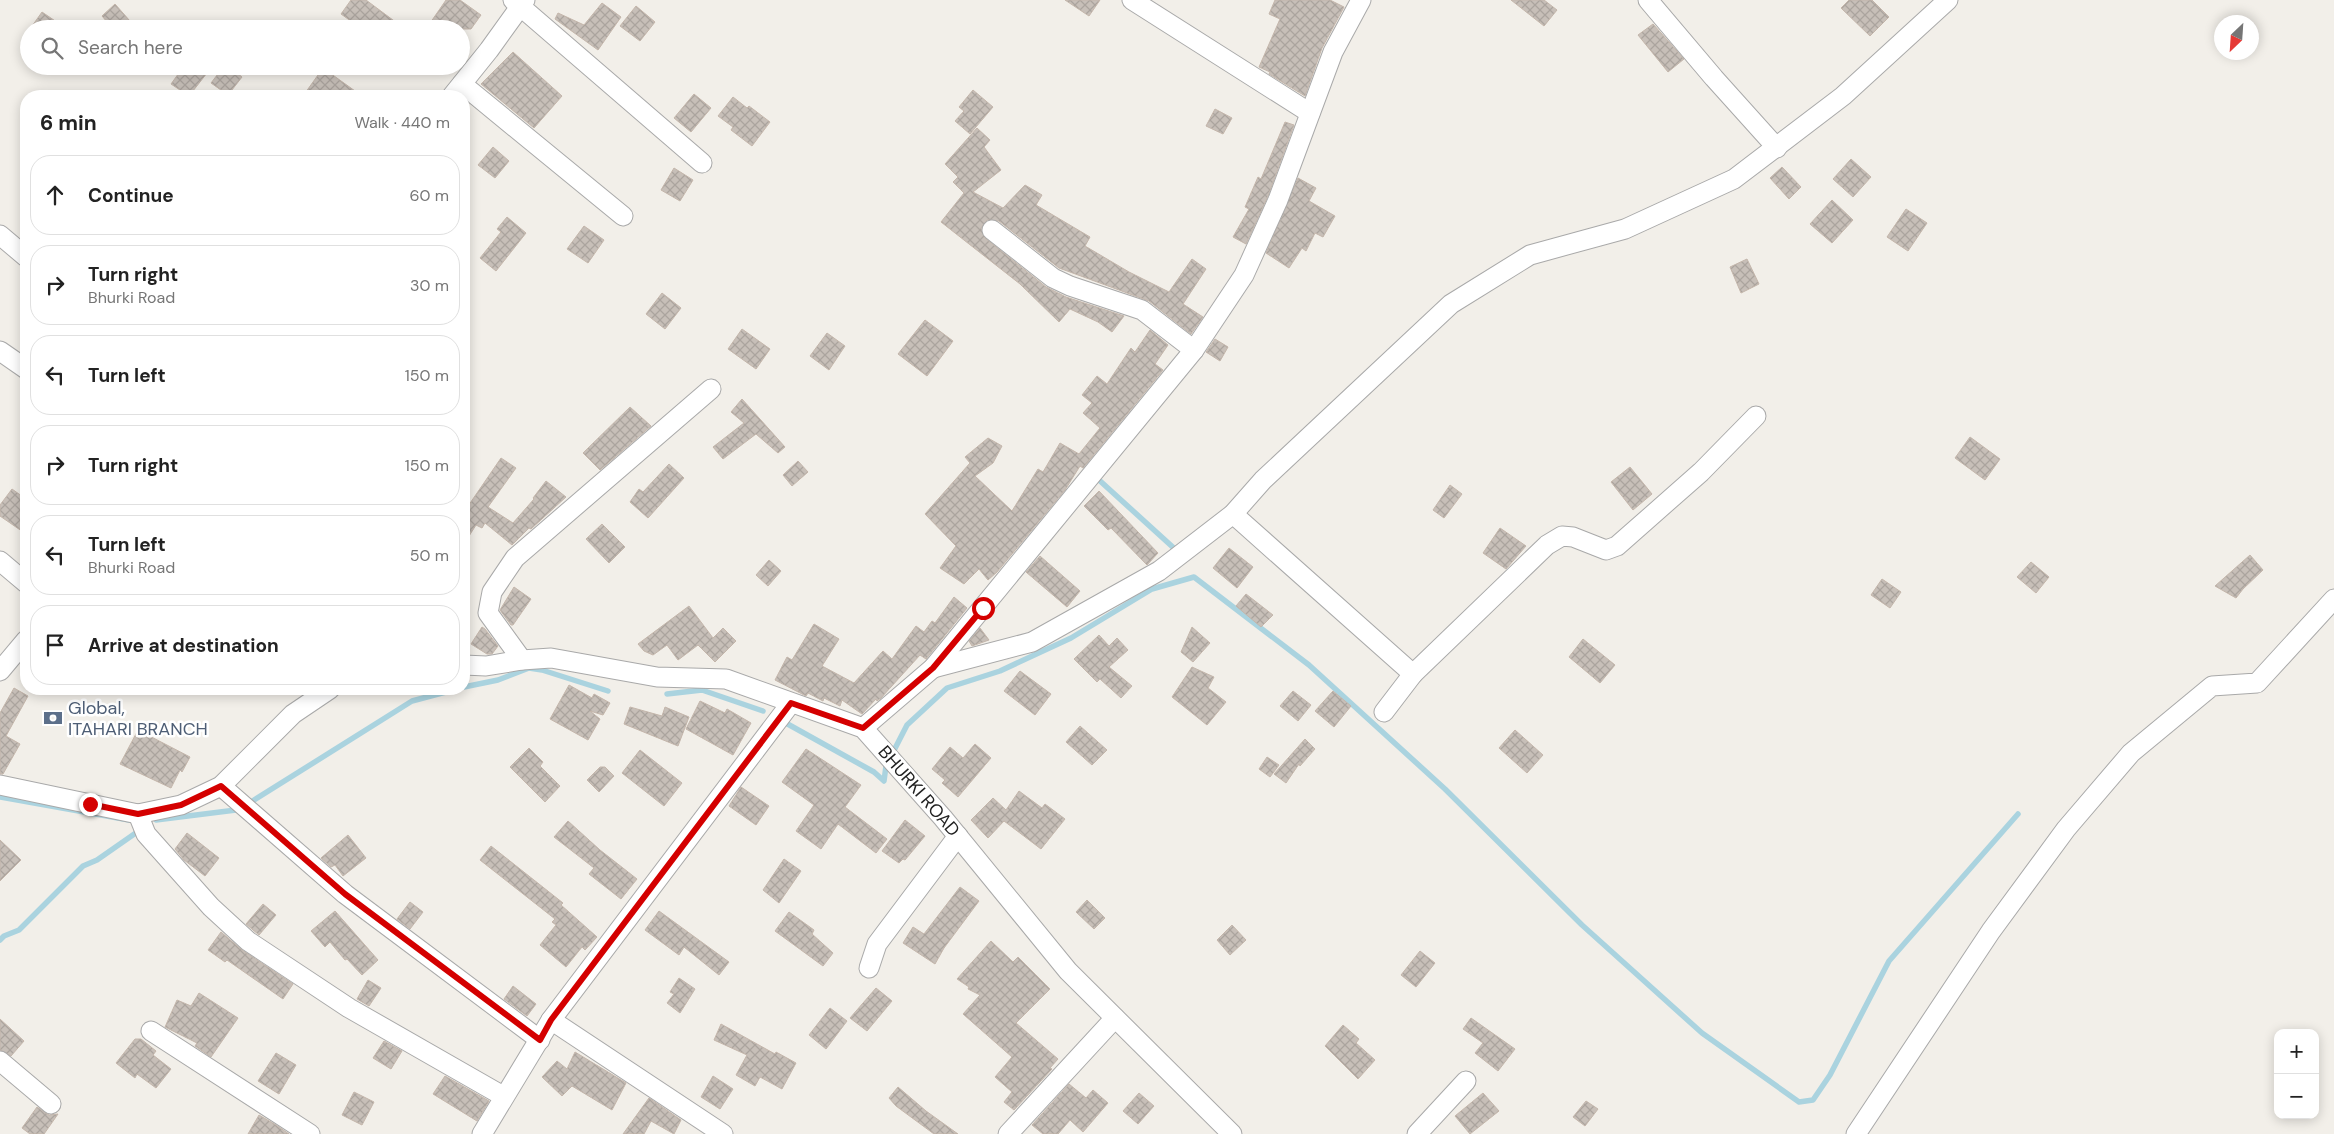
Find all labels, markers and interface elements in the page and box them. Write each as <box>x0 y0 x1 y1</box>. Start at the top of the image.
north arrow <box>2214 15 2259 60</box>
search box <box>20 20 470 75</box>
icon: search <box>38 34 66 62</box>
text: Search here <box>78 35 183 60</box>
text: 6 min <box>40 109 97 137</box>
text: Walk · 440 m <box>354 112 450 133</box>
icon: ahead <box>41 181 69 209</box>
text: Continue <box>88 183 174 208</box>
text: 60 m <box>409 185 449 206</box>
text: Turn right <box>88 262 178 287</box>
icon: right <box>41 271 69 299</box>
text: 30 m <box>410 275 449 296</box>
text: Bhurki Road <box>88 287 175 308</box>
icon: left <box>41 361 69 389</box>
text: Turn left <box>88 363 166 388</box>
text: 150 m <box>405 365 449 386</box>
icon: right <box>41 451 69 479</box>
text: Turn right <box>88 453 178 478</box>
text: 150 m <box>405 455 449 476</box>
text: Turn left <box>88 532 166 557</box>
icon: left <box>41 541 69 569</box>
text: 50 m <box>410 545 449 566</box>
text: Bhurki Road <box>88 557 175 578</box>
route start <box>972 597 995 620</box>
icon: arrive <box>41 631 69 659</box>
text: Arrive at destination <box>88 633 279 658</box>
place label: Global, ITAHARI BRANCH <box>68 696 208 741</box>
bank icon: Global, ITAHARI BRANCH <box>42 707 64 729</box>
street label: BHURKI ROAD <box>873 740 965 842</box>
route end <box>79 793 102 816</box>
map controls <box>2274 1029 2319 1119</box>
button: + <box>2274 1029 2319 1074</box>
button: − <box>2274 1074 2319 1119</box>

